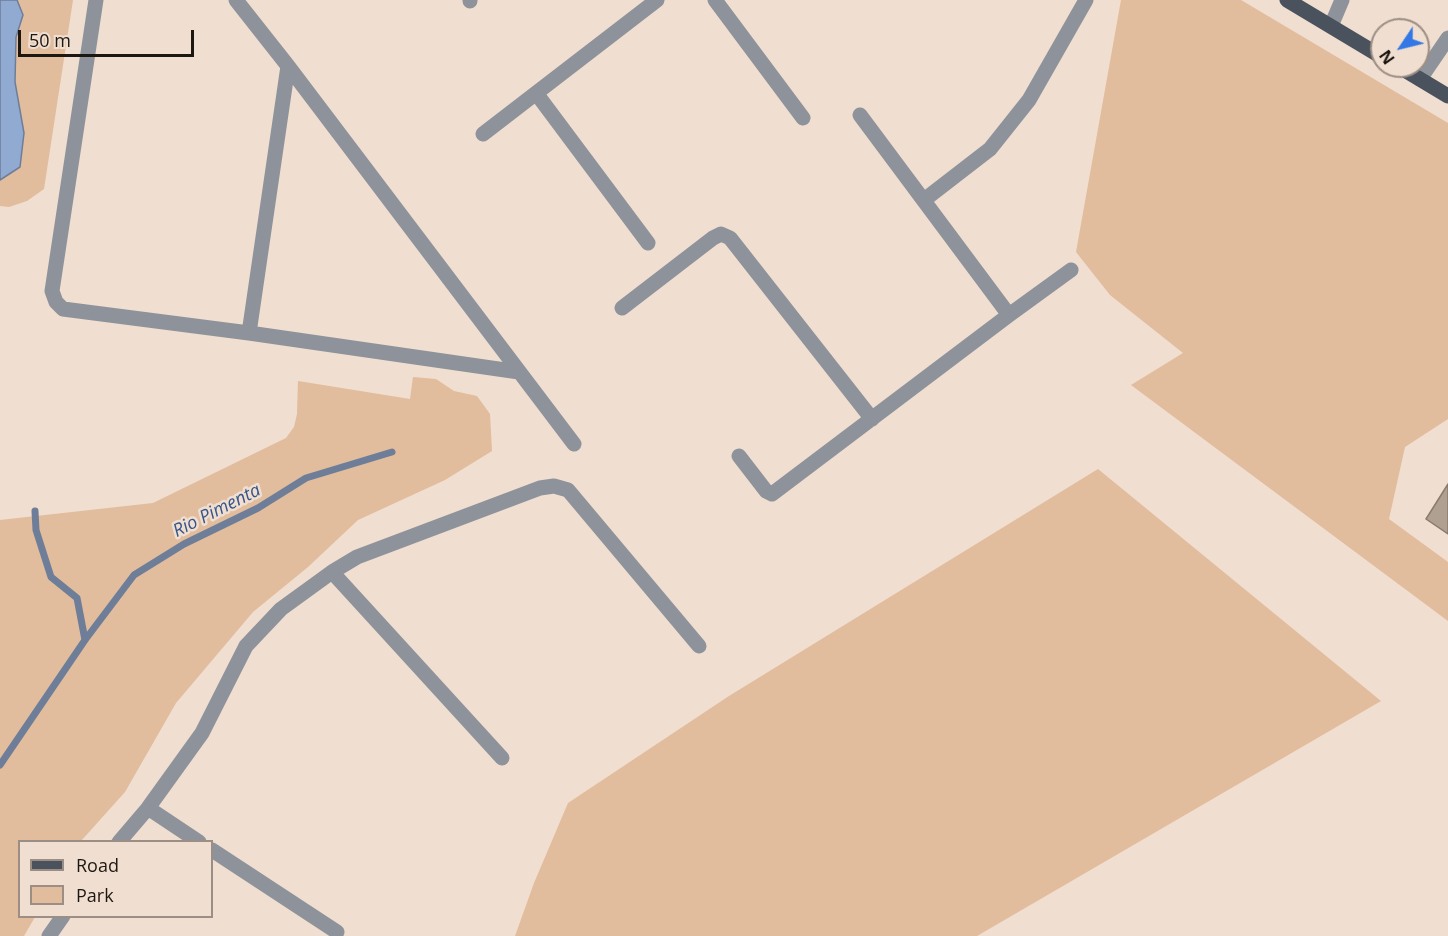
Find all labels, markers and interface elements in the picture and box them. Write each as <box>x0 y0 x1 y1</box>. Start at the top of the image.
scale bar <box>21 18 196 56</box>
north arrow <box>1370 18 1430 78</box>
text: 50 m <box>29 28 71 52</box>
text: N <box>1374 46 1400 69</box>
water label: Rio Pimenta <box>170 480 264 542</box>
legend <box>18 840 213 918</box>
text: Road <box>76 853 119 877</box>
text: Park <box>76 883 114 907</box>

